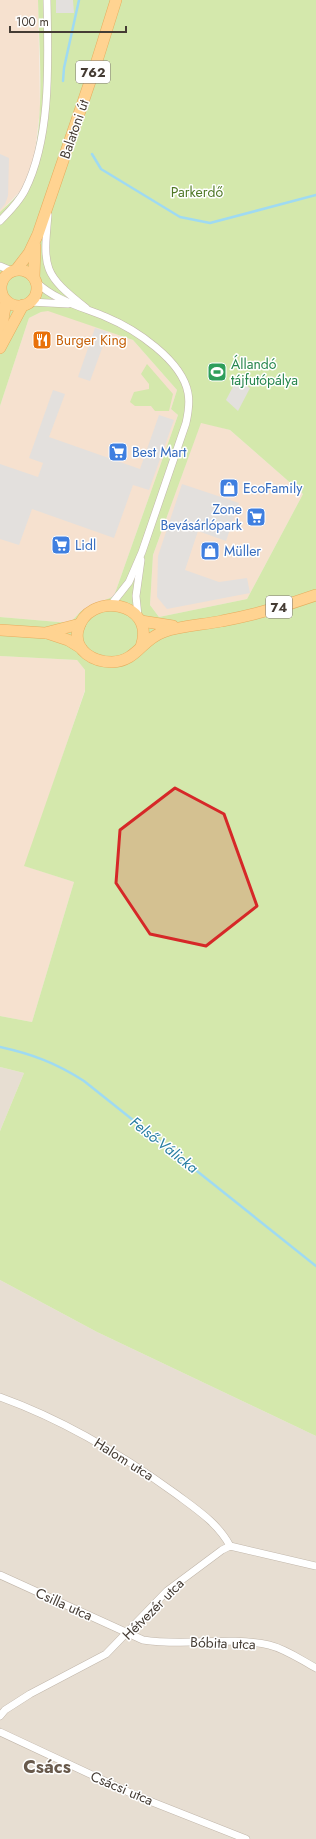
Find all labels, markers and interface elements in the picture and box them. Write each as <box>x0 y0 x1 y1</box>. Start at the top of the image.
scale bar <box>10 8 126 34</box>
text: 100 m <box>16 13 49 31</box>
road number: 762 <box>76 61 110 83</box>
street label: Balatoni út <box>55 96 94 161</box>
park label: Parkerdő <box>171 182 224 202</box>
restaurant icon: Burger King <box>31 329 53 351</box>
place label: Burger King <box>56 330 127 350</box>
place label: Állandó tájfutópálya <box>231 354 298 390</box>
sports icon: Állandó tájfutópálya <box>206 361 228 383</box>
supermarket icon: Best Mart <box>107 441 129 463</box>
place label: Best Mart <box>132 442 187 462</box>
shop icon: EcoFamily <box>218 477 240 499</box>
place label: EcoFamily <box>243 478 303 498</box>
place label: Zone Bevásárlópark <box>160 499 243 535</box>
supermarket icon: Zone Bevásárlópark <box>245 506 267 528</box>
supermarket icon: Lidl <box>50 534 72 556</box>
place label: Lidl <box>75 535 96 555</box>
shop icon: Müller <box>199 540 221 562</box>
place label: Müller <box>224 541 261 561</box>
road number: 74 <box>266 596 292 618</box>
water label: Felső-Válicka <box>125 1111 203 1179</box>
street label: Halom utca <box>90 1433 158 1485</box>
street label: Hétvezér utca <box>118 1574 188 1644</box>
street label: Csilla utca <box>32 1583 96 1625</box>
street label: Bóbita utca <box>190 1632 256 1654</box>
district label: Csács <box>23 1754 71 1780</box>
street label: Csácsi utca <box>88 1766 156 1810</box>

